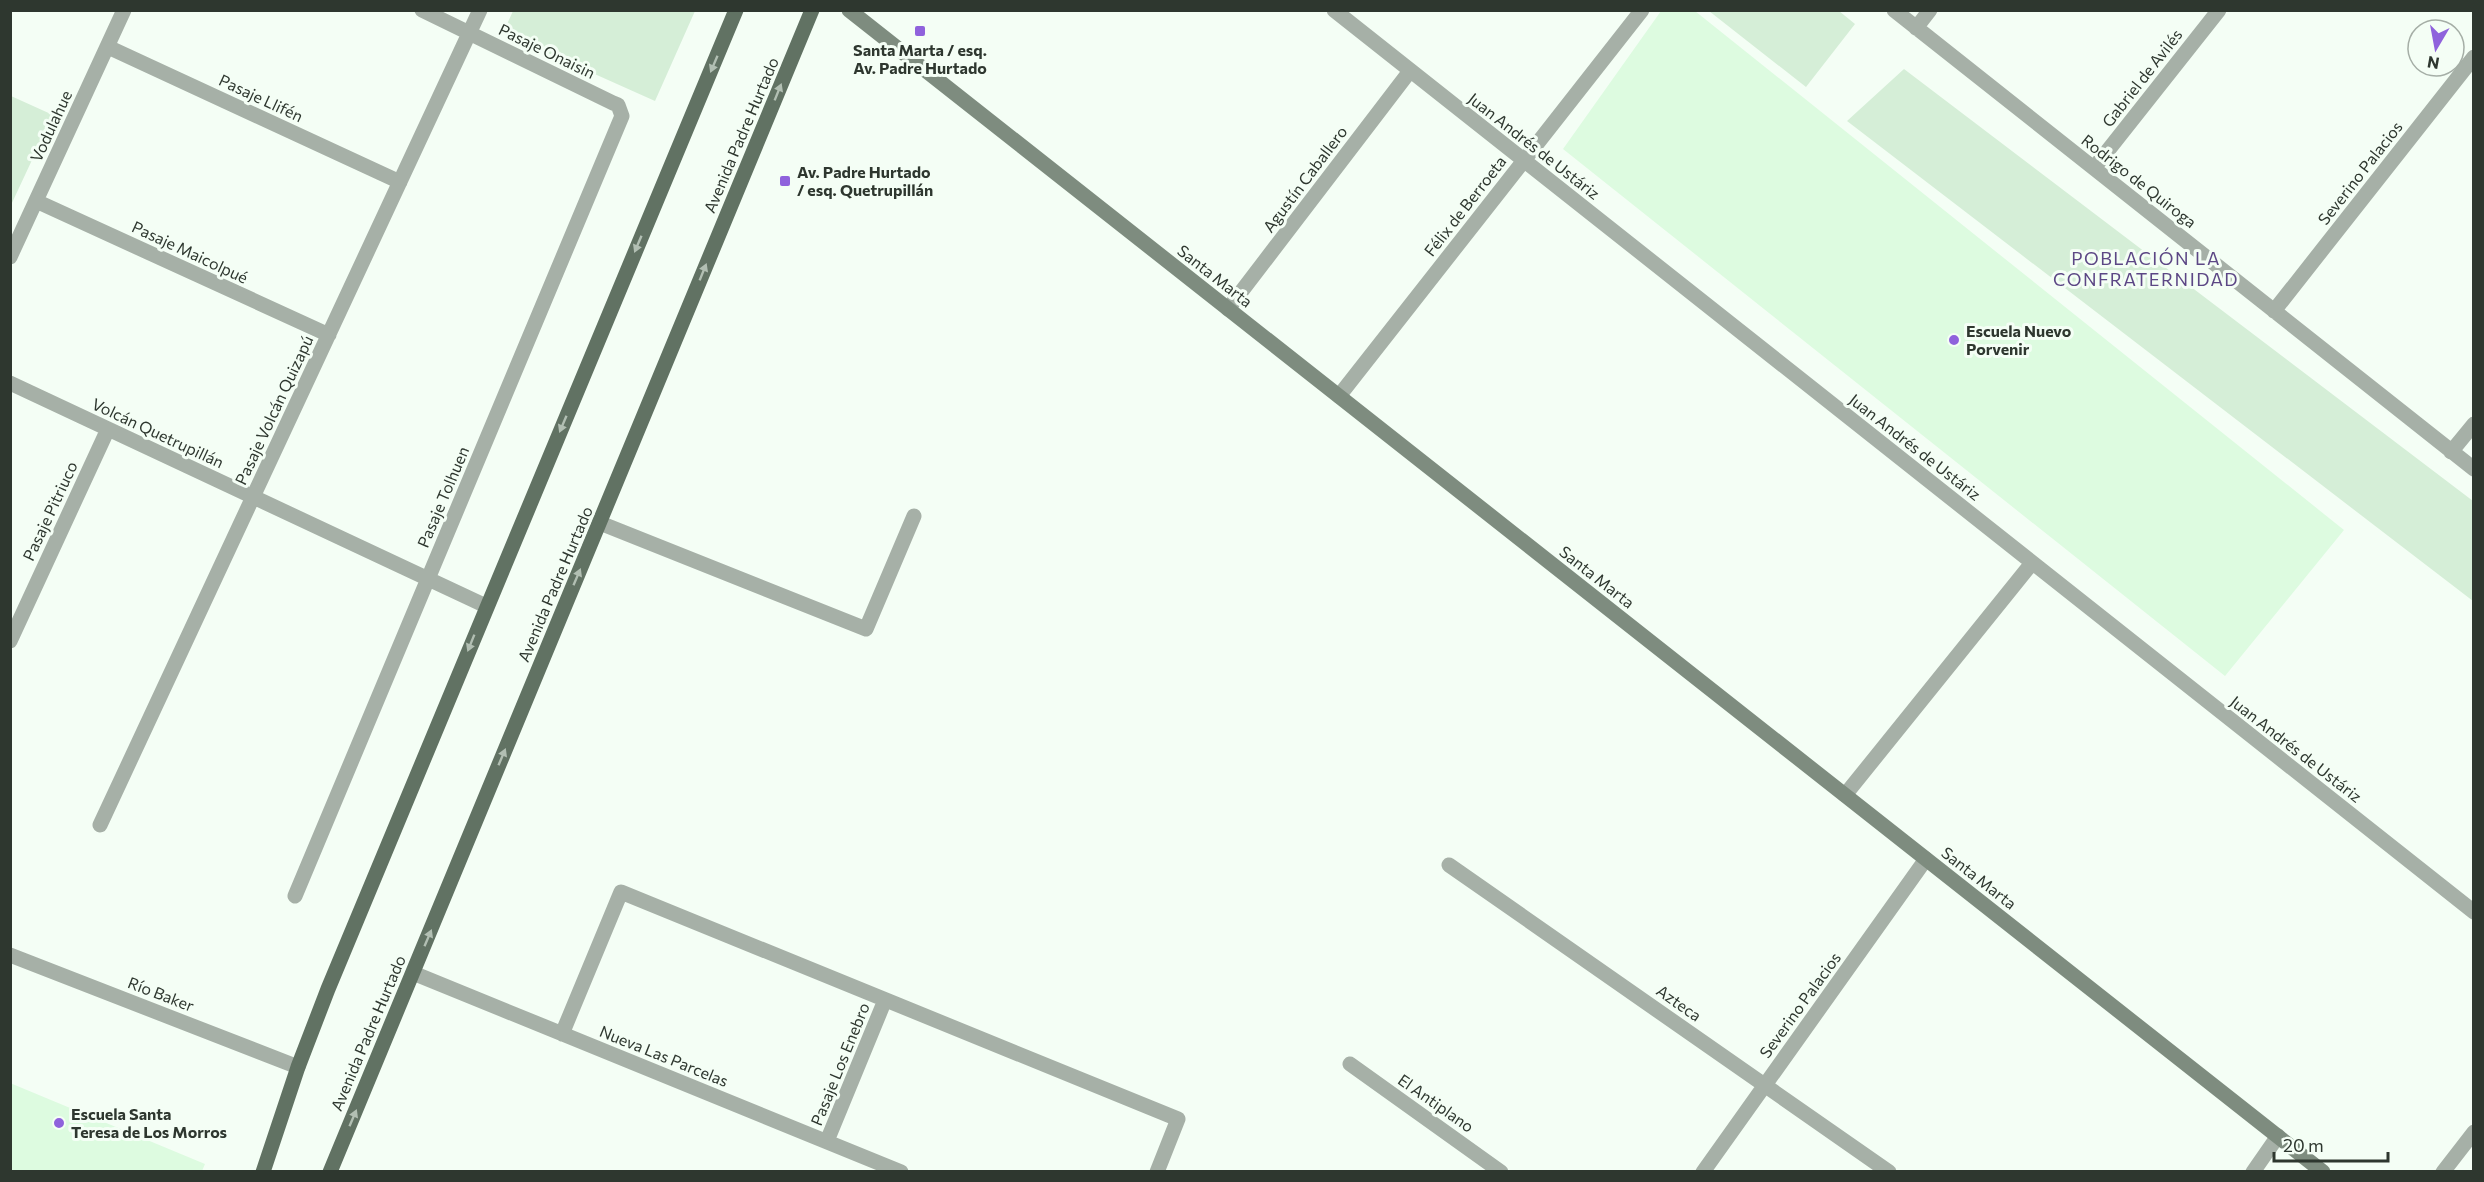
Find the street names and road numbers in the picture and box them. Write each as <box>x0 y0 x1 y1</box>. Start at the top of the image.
street label: Pasaje Onaisin <box>496 19 599 82</box>
street label: Gabriel de Avilés <box>2098 25 2186 130</box>
street label: Avenida Padre Hurtado <box>699 54 782 215</box>
street label: Pasaje Llifén <box>216 70 306 125</box>
street label: Vodulahue <box>26 87 75 165</box>
street label: Juan Andrés de Ustáriz <box>1465 88 1604 203</box>
street label: Severino Palacios <box>2313 117 2406 228</box>
street label: Agustín Caballero <box>1259 122 1351 235</box>
street label: Rodrigo de Quiroga <box>2078 130 2200 231</box>
street label: Félix de Berroeta <box>1420 152 1510 260</box>
street label: Pasaje Maicolpué <box>129 216 251 287</box>
street label: Santa Marta <box>1174 240 1257 311</box>
street label: Pasaje Volcán Quizapú <box>231 332 316 487</box>
street label: Juan Andrés de Ustáriz <box>1846 389 1985 504</box>
street label: Volcán Quetrupillán <box>89 394 227 471</box>
street label: Pasaje Tolhuen <box>413 443 472 550</box>
street label: Pasaje Pitriuco <box>18 458 81 563</box>
street label: Avenida Padre Hurtado <box>513 503 596 664</box>
street label: Santa Marta <box>1556 541 1639 612</box>
street label: Juan Andrés de Ustáriz <box>2227 691 2366 806</box>
street label: Santa Marta <box>1938 842 2021 913</box>
street label: Severino Palacios <box>1755 948 1844 1061</box>
street label: Avenida Padre Hurtado <box>326 952 409 1113</box>
street label: Río Baker <box>125 972 197 1015</box>
street label: Azteca <box>1653 980 1705 1025</box>
street label: Pasaje Los Enebro <box>806 1000 873 1128</box>
street label: Nueva Las Parcelas <box>597 1021 731 1090</box>
street label: El Antiplano <box>1395 1070 1478 1136</box>

